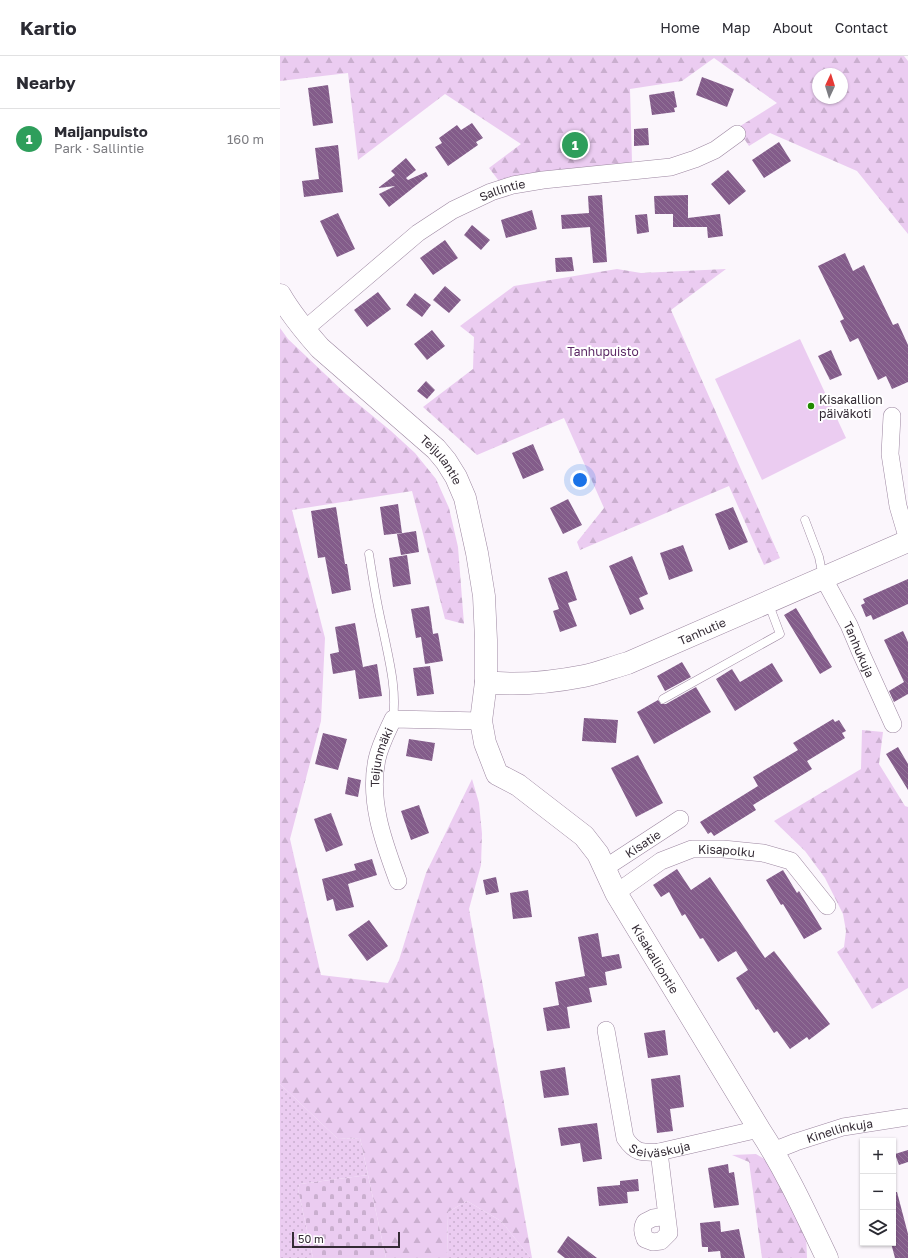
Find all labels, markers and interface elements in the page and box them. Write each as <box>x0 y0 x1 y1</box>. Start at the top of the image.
text: Kartio <box>20 16 77 39</box>
text: Home <box>660 19 700 36</box>
text: Map <box>722 19 750 36</box>
text: About <box>772 19 813 36</box>
text: Contact <box>835 19 888 36</box>
north arrow <box>812 68 848 104</box>
text: Nearby <box>16 72 76 93</box>
text: Maijanpuisto <box>54 122 148 140</box>
pin: 1 <box>562 130 588 160</box>
text: 1 <box>26 131 32 147</box>
text: 160 m <box>227 131 264 147</box>
text: Park · Sallintie <box>54 140 144 156</box>
street label: Sallintie <box>477 176 526 204</box>
park label: Tanhupuisto <box>567 344 639 359</box>
place label: Kisakallion päiväkoti <box>819 392 883 421</box>
marker: Kisakallion päiväkoti <box>806 401 816 411</box>
street label: Teijulantie <box>417 431 466 487</box>
your location <box>570 470 590 490</box>
street label: Tanhutie <box>676 614 728 648</box>
street label: Tanhukuja <box>841 619 878 679</box>
street label: Teijunmäki <box>367 725 396 787</box>
street label: Kisatie <box>622 826 663 860</box>
street label: Kisapolku <box>698 842 756 860</box>
street label: Kisakalliontie <box>629 921 682 996</box>
street label: Kinellinkuja <box>804 1115 874 1146</box>
street label: Seiväskuja <box>626 1138 692 1160</box>
map controls <box>860 1138 896 1246</box>
button: + <box>860 1138 896 1174</box>
button: − <box>860 1174 896 1210</box>
button: layers <box>860 1210 896 1246</box>
scale bar <box>292 1230 400 1249</box>
text: 50 m <box>298 1232 324 1245</box>

